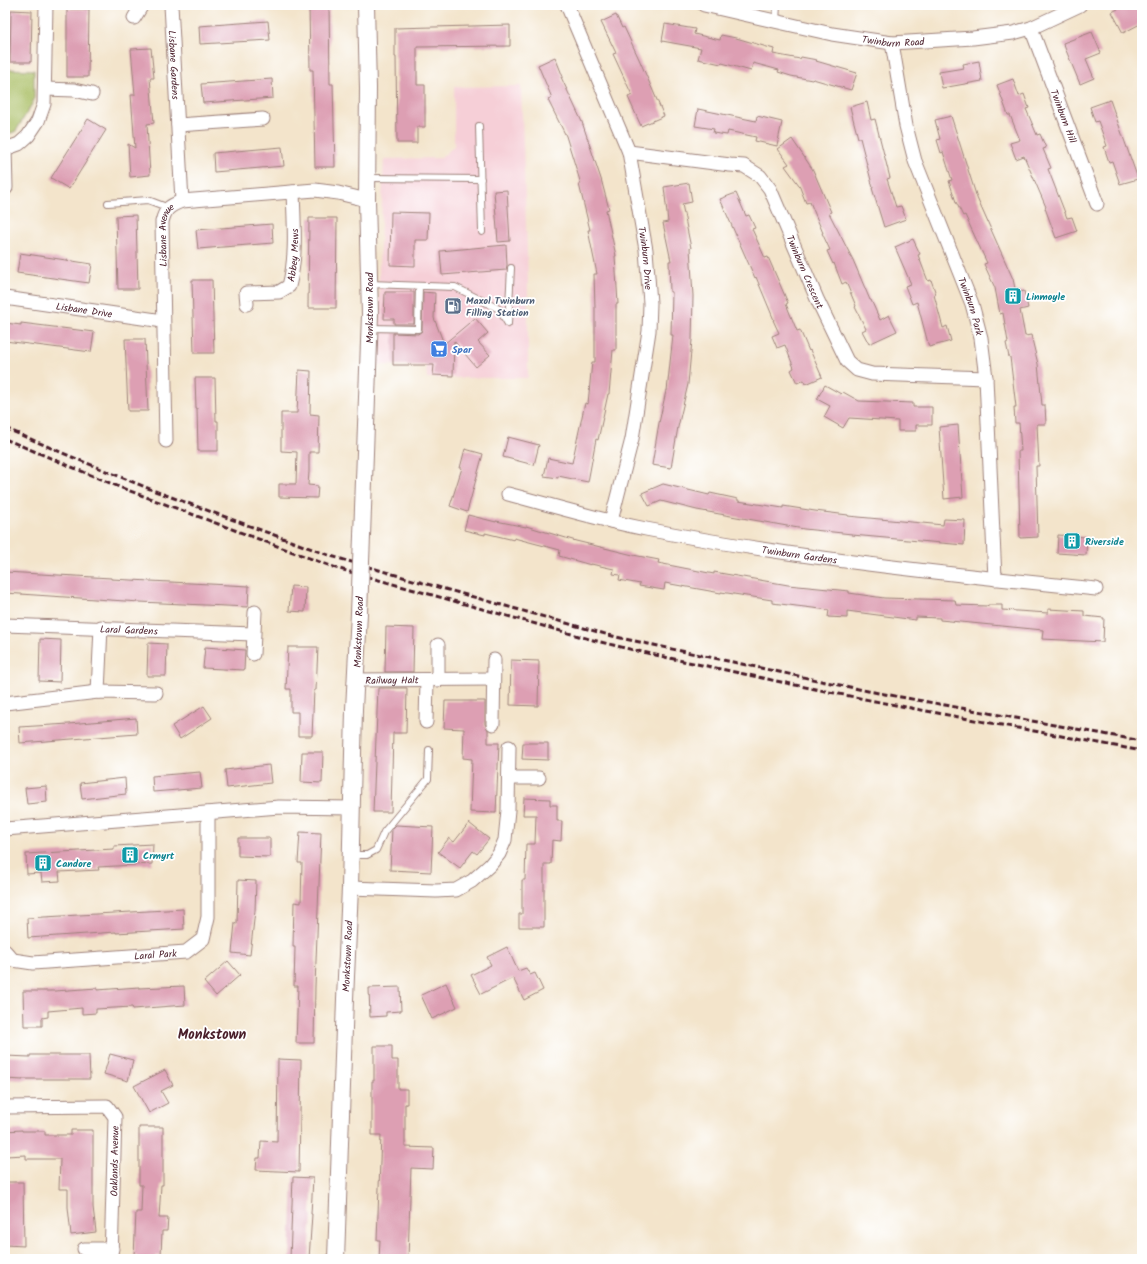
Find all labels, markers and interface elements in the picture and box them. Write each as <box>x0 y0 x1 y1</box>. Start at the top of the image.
street label: Lisbane Gardens <box>163 30 183 101</box>
street label: Twinburn Road <box>861 32 926 52</box>
street label: Twinburn Hill <box>1046 87 1081 146</box>
street label: Lisbane Avenue <box>155 199 178 267</box>
street label: Twinburn Drive <box>633 225 656 291</box>
street label: Abbey Mews <box>283 228 303 283</box>
street label: Twinburn Crescent <box>782 233 828 312</box>
street label: Monkstown Road <box>362 271 378 344</box>
street label: Twinburn Park <box>953 275 987 338</box>
building icon: Linmoyle <box>1003 286 1023 306</box>
place label: Linmoyle <box>1026 289 1065 305</box>
place label: Maxol Twinburn Filling Station <box>466 293 535 321</box>
fuel station icon: Maxol Twinburn Filling Station <box>443 296 463 316</box>
street label: Lisbane Drive <box>55 299 114 323</box>
supermarket icon: Spar <box>429 339 449 359</box>
place label: Spar <box>452 342 472 358</box>
building icon: Riverside <box>1062 531 1082 551</box>
place label: Riverside <box>1085 534 1124 550</box>
street label: Twinburn Gardens <box>761 542 839 569</box>
street label: Monkstown Road <box>350 595 368 668</box>
street label: Laral Gardens <box>100 621 159 640</box>
street label: Railway Halt <box>365 673 419 689</box>
building icon: Crmyrt <box>120 845 140 865</box>
place label: Crmyrt <box>143 848 175 864</box>
building icon: Candore <box>33 853 53 873</box>
place label: Candore <box>56 856 91 872</box>
street label: Monkstown Road <box>338 919 358 992</box>
street label: Laral Park <box>134 946 178 965</box>
district label: Monkstown <box>178 1024 247 1046</box>
street label: Oaklands Avenue <box>106 1125 124 1196</box>

